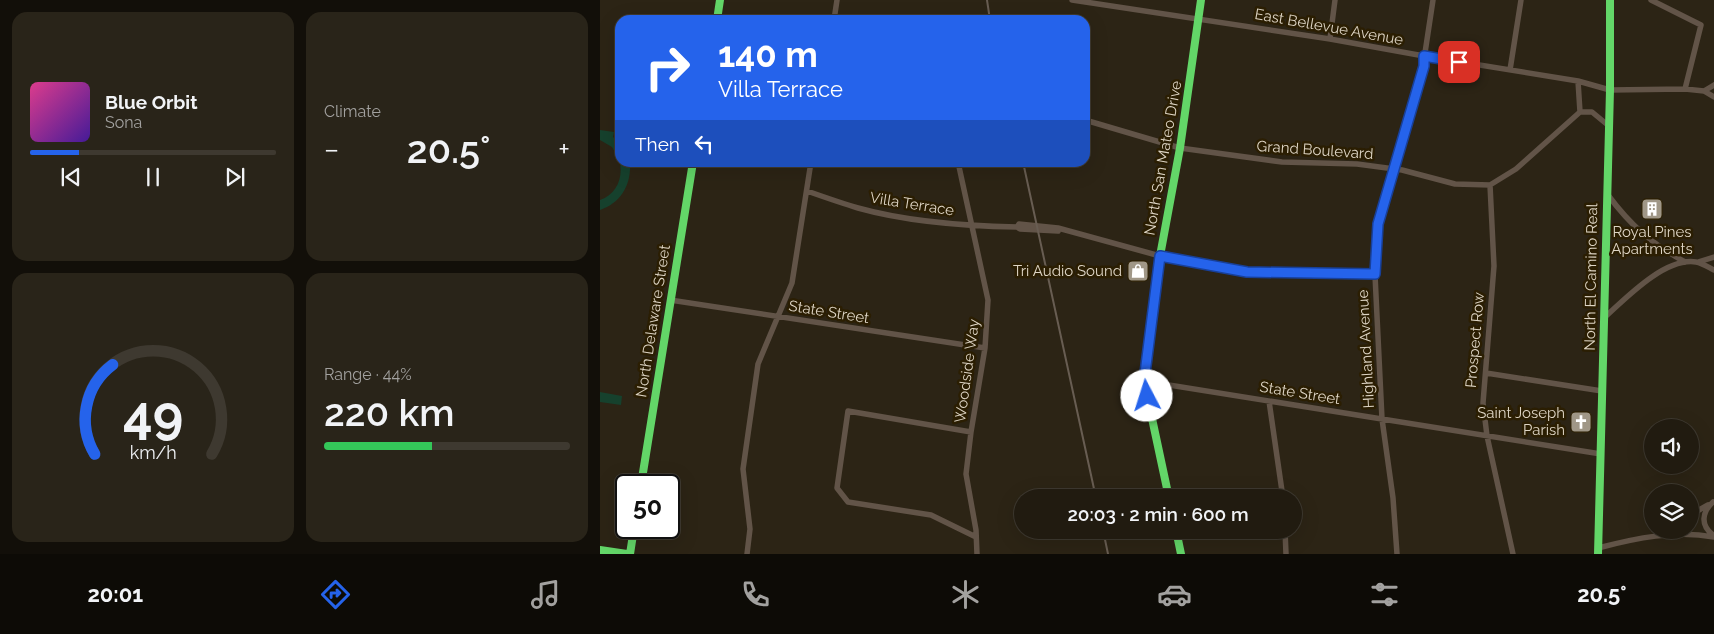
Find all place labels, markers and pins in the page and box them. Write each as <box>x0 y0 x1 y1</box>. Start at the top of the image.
pin <box>1438 41 1480 83</box>
building icon: Royal Pines Apartments <box>1640 197 1664 221</box>
place label: Royal Pines Apartments <box>1611 223 1693 258</box>
shop icon: Tri Audio Sound <box>1126 259 1150 283</box>
place label: Tri Audio Sound <box>1013 262 1122 280</box>
place label: Saint Joseph Parish <box>1477 404 1565 439</box>
church icon: Saint Joseph Parish <box>1569 410 1593 434</box>

